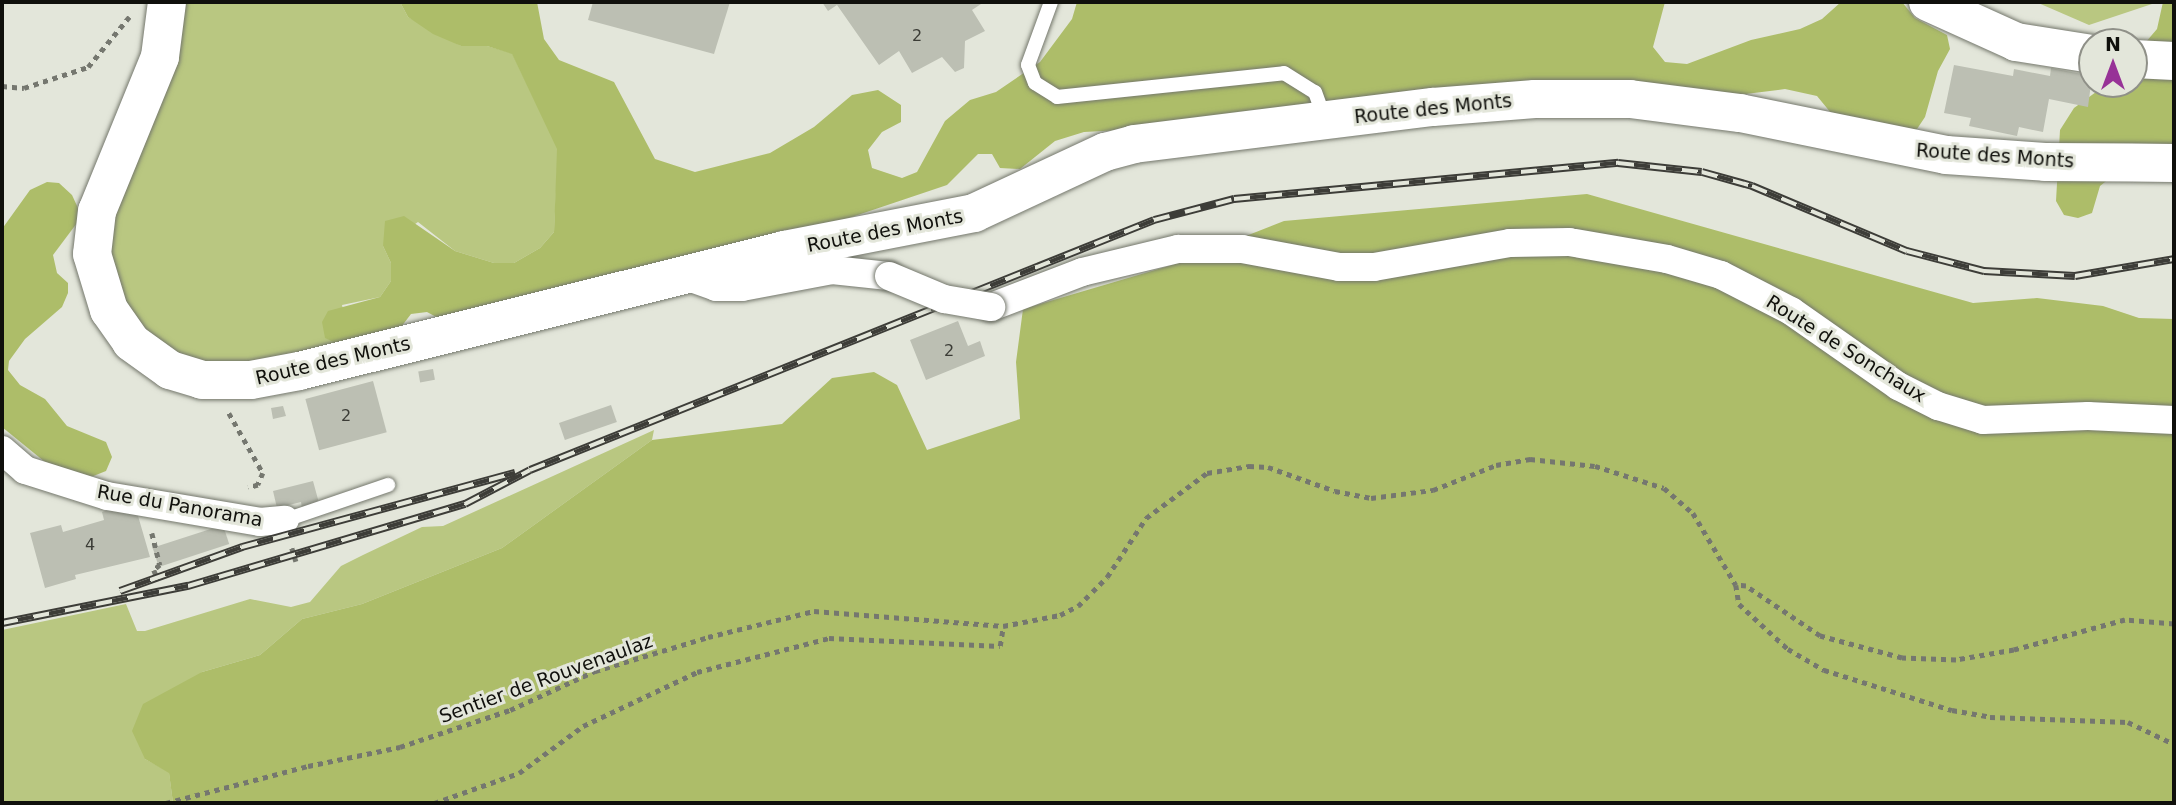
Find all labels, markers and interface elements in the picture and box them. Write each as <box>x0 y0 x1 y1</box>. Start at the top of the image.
house number: 2 <box>912 26 922 46</box>
north arrow <box>2078 28 2148 98</box>
text: N <box>2105 33 2121 55</box>
street label: Route des Monts <box>1353 89 1513 129</box>
street label: Route des Monts <box>1915 139 2075 173</box>
street label: Route des Monts <box>805 205 965 257</box>
street label: Route de Sonchaux <box>1762 291 1930 407</box>
street label: Route des Monts <box>253 332 413 390</box>
house number: 2 <box>944 341 954 361</box>
house number: 2 <box>341 406 351 426</box>
street label: Rue du Panorama <box>95 480 265 532</box>
house number: 4 <box>85 535 95 555</box>
street label: Sentier de Rouvenaulaz <box>436 630 656 728</box>

